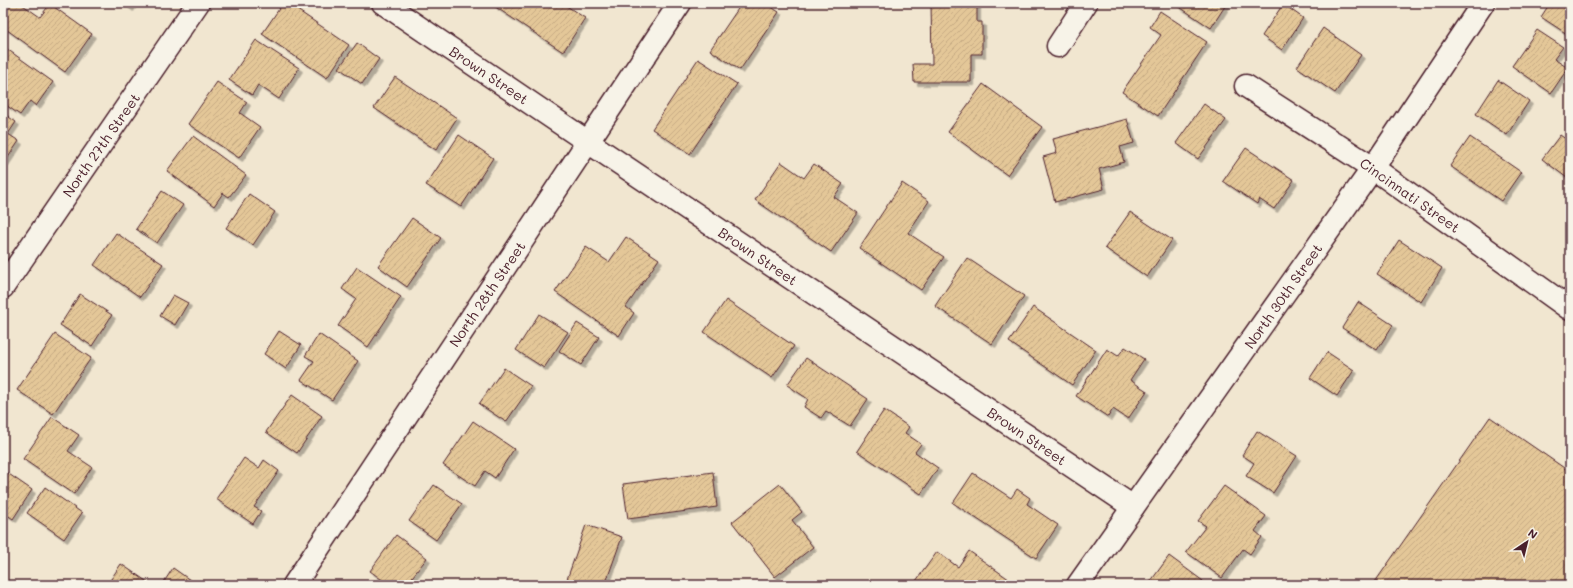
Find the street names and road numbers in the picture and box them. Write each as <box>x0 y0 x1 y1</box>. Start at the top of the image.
street label: Brown Street <box>446 41 532 109</box>
street label: North 27th Street <box>58 89 144 201</box>
street label: Cincinnati Street <box>1356 153 1464 237</box>
street label: Brown Street <box>715 222 801 290</box>
street label: North 28th Street <box>445 237 529 351</box>
street label: North 30th Street <box>1240 240 1326 352</box>
street label: Brown Street <box>984 402 1070 470</box>

